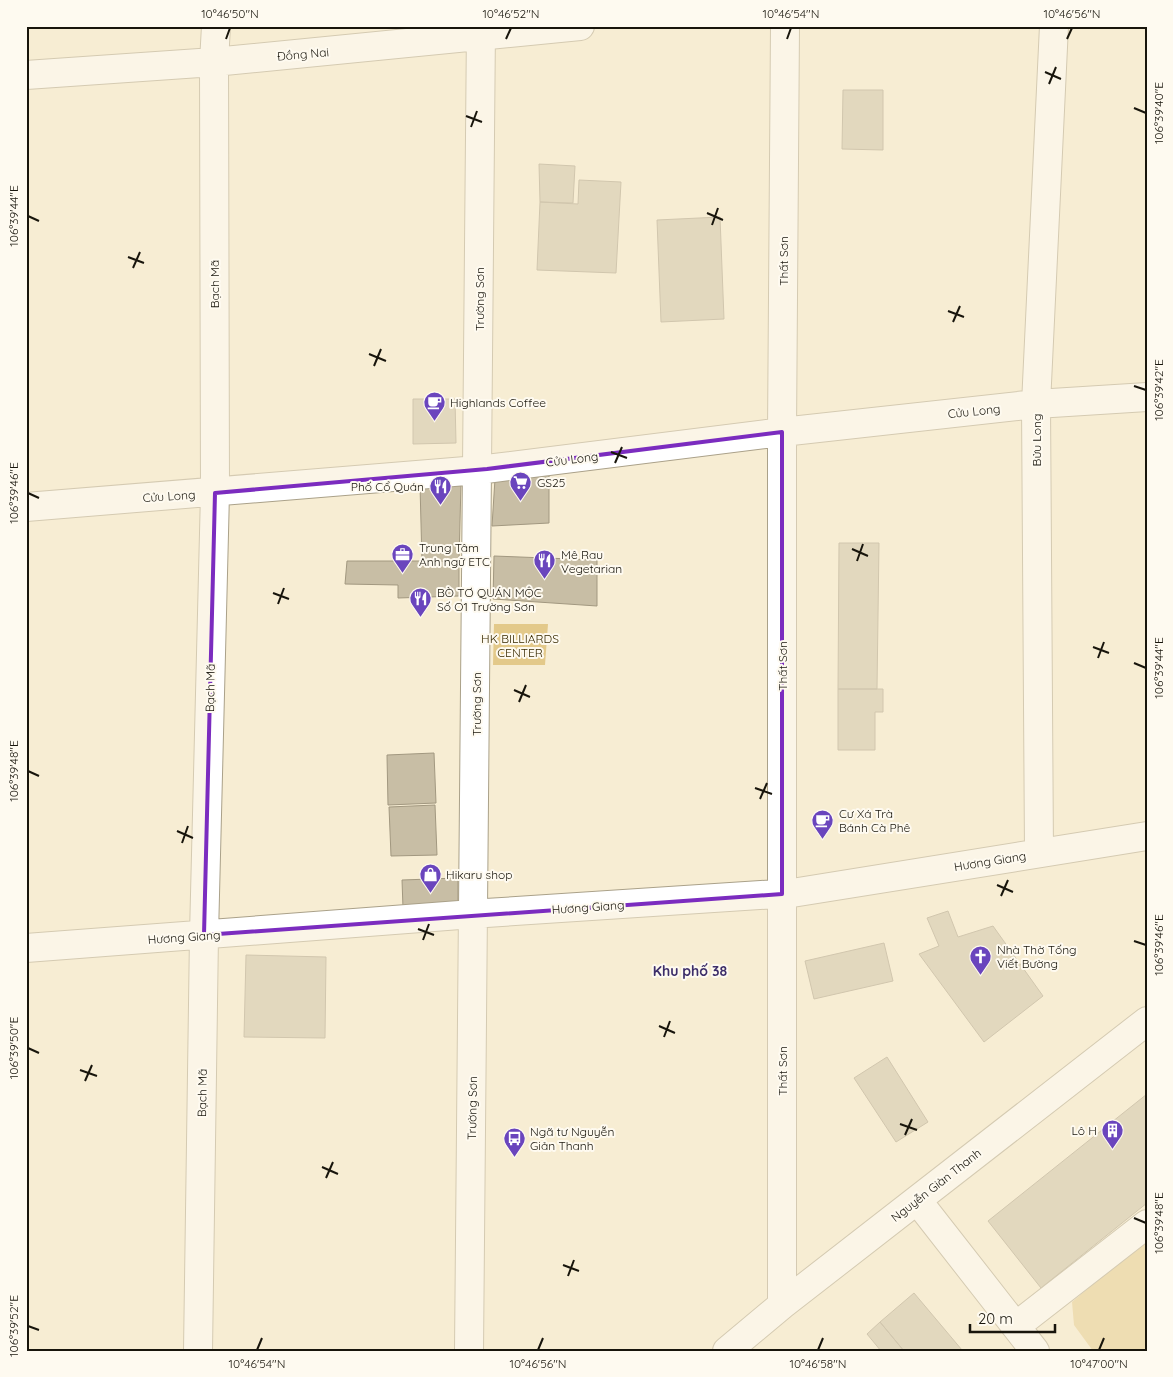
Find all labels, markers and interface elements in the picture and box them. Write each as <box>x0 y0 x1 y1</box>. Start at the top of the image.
text: 10°46'50"N <box>201 6 259 21</box>
text: 10°46'52"N <box>482 6 540 21</box>
text: 10°46'54"N <box>763 6 819 21</box>
text: 10°46'56"N <box>1044 6 1101 21</box>
street label: Đồng Nai <box>276 44 330 64</box>
text: 106°39'40"E <box>1151 82 1166 144</box>
text: 106°39'44"E <box>6 185 21 247</box>
street label: Thất Sơn <box>776 236 791 286</box>
street label: Bạch Mã <box>207 260 222 308</box>
street label: Trường Sơn <box>472 267 487 331</box>
text: 106°39'42"E <box>1151 359 1166 421</box>
cafe icon: Highlands Coffee <box>422 390 446 421</box>
place label: Highlands Coffee <box>450 395 546 410</box>
street label: Cửu Long <box>947 401 1001 421</box>
street label: Bửu Long <box>1029 414 1044 466</box>
street label: Cửu Long <box>545 448 599 470</box>
text: 106°39'46"E <box>6 462 21 524</box>
supermarket icon: GS25 <box>509 470 533 501</box>
restaurant icon: Phố Cổ Quán <box>428 474 452 505</box>
place label: GS25 <box>537 475 565 490</box>
place label: Phố Cổ Quán <box>351 479 424 494</box>
street label: Cửu Long <box>142 487 196 505</box>
place label: Trung Tâm Anh ngữ ETC <box>419 540 490 569</box>
office icon: Trung Tâm Anh ngữ ETC <box>391 542 415 573</box>
place label: Mê Rau Vegetarian <box>561 547 622 576</box>
restaurant icon: Mê Rau Vegetarian <box>533 549 557 580</box>
place label: BÒ TƠ QUÁN MỘC Số O1 Trường Sơn <box>437 585 542 614</box>
restaurant icon: BÒ TƠ QUÁN MỘC Số O1 Trường Sơn <box>409 587 433 618</box>
park label: HK BILLIARDS CENTER <box>481 631 559 660</box>
text: 106°39'44"E <box>1151 637 1166 699</box>
street label: Thất Sơn <box>775 641 790 691</box>
street label: Bạch Mã <box>202 664 218 712</box>
street label: Trường Sơn <box>469 672 484 736</box>
text: 106°39'48"E <box>6 740 21 802</box>
place label: Cư Xá Trà Bánh Cà Phê <box>839 806 910 835</box>
cafe icon: Cư Xá Trà Bánh Cà Phê <box>811 808 835 839</box>
street label: Hương Giang <box>953 848 1027 874</box>
shop icon: Hikaru shop <box>418 862 442 893</box>
place label: Hikaru shop <box>446 867 513 882</box>
street label: Hương Giang <box>551 897 625 917</box>
text: 106°39'46"E <box>1151 914 1166 976</box>
street label: Hương Giang <box>147 927 221 947</box>
place label: Nhà Thờ Tống Viết Bường <box>997 942 1077 971</box>
church icon: Nhà Thờ Tống Viết Bường <box>969 944 993 975</box>
district label: Khu phố 38 <box>653 962 728 980</box>
text: 106°39'50"E <box>6 1017 21 1079</box>
street label: Thất Sơn <box>775 1046 790 1096</box>
street label: Bạch Mã <box>194 1069 210 1117</box>
street label: Trường Sơn <box>464 1076 480 1140</box>
building icon: Lô H <box>1101 1118 1125 1149</box>
place label: Lô H <box>1071 1123 1097 1138</box>
place label: Ngã tư Nguyễn Giản Thanh <box>530 1124 614 1153</box>
bus stop icon: Ngã tư Nguyễn Giản Thanh <box>502 1126 526 1157</box>
street label: Nguyễn Giàn Thanh <box>888 1145 984 1225</box>
text: 106°39'48"E <box>1151 1192 1166 1254</box>
text: 106°39'52"E <box>6 1295 21 1357</box>
scale bar <box>970 1302 1056 1334</box>
text: 20 m <box>978 1309 1013 1328</box>
text: 10°46'54"N <box>229 1356 285 1371</box>
text: 10°46'56"N <box>510 1356 567 1371</box>
text: 10°46'58"N <box>789 1356 847 1371</box>
text: 10°47'00"N <box>1070 1356 1128 1371</box>

